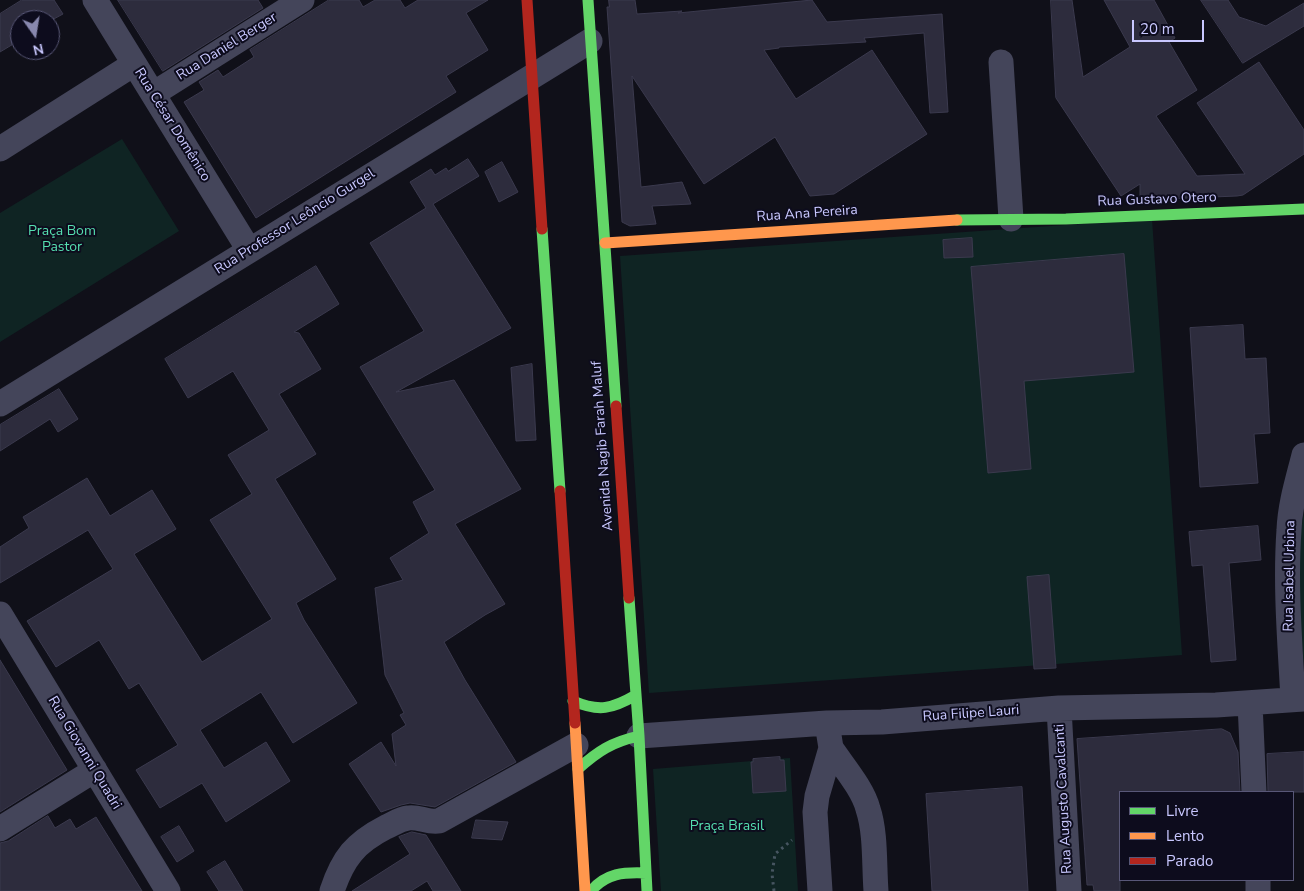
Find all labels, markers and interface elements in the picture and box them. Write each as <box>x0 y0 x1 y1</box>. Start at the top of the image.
street label: Rua Daniel Berger <box>174 9 280 85</box>
north arrow <box>10 10 60 60</box>
scale bar <box>1134 10 1206 42</box>
text: 20 m <box>1140 19 1175 39</box>
text: N <box>31 39 46 60</box>
street label: Rua César Domênico <box>130 65 214 185</box>
street label: Rua Professor Leôncio Gurgel <box>212 166 378 278</box>
street label: Rua Gustavo Otero <box>1097 190 1217 210</box>
street label: Rua Ana Pereira <box>756 202 858 226</box>
park label: Praça Bom Pastor <box>28 224 96 256</box>
street label: Avenida Nagib Farah Maluf <box>589 360 617 532</box>
street label: Rua Isabel Urbina <box>1281 520 1299 632</box>
street label: Rua Giovanni Quadri <box>44 693 124 813</box>
street label: Rua Filipe Lauri <box>922 702 1020 726</box>
street label: Rua Augusto Cavalcanti <box>1052 724 1076 874</box>
legend <box>1119 791 1294 881</box>
text: Livre <box>1166 801 1199 821</box>
park label: Praça Brasil <box>690 819 764 835</box>
text: Lento <box>1166 826 1204 846</box>
text: Parado <box>1166 851 1213 871</box>

